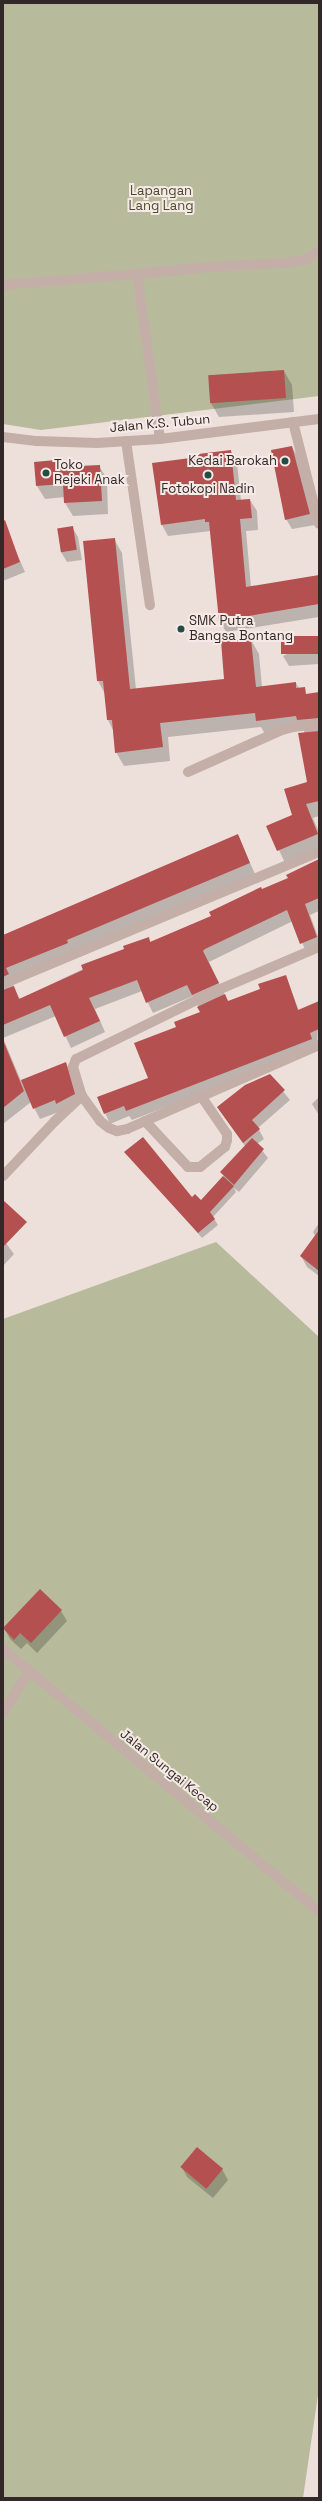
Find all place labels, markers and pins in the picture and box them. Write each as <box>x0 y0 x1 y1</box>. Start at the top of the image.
place label: Kedai Barokah <box>188 453 277 469</box>
marker: Kedai Barokah <box>280 456 290 466</box>
place label: Toko Rejeki Anak <box>54 458 125 489</box>
marker: Toko Rejeki Anak <box>41 468 51 478</box>
marker: Fotokopi Nadin <box>203 470 213 480</box>
place label: Fotokopi Nadin <box>161 481 255 497</box>
place label: SMK Putra Bangsa Bontang <box>189 614 293 645</box>
marker: SMK Putra Bangsa Bontang <box>176 624 186 634</box>

